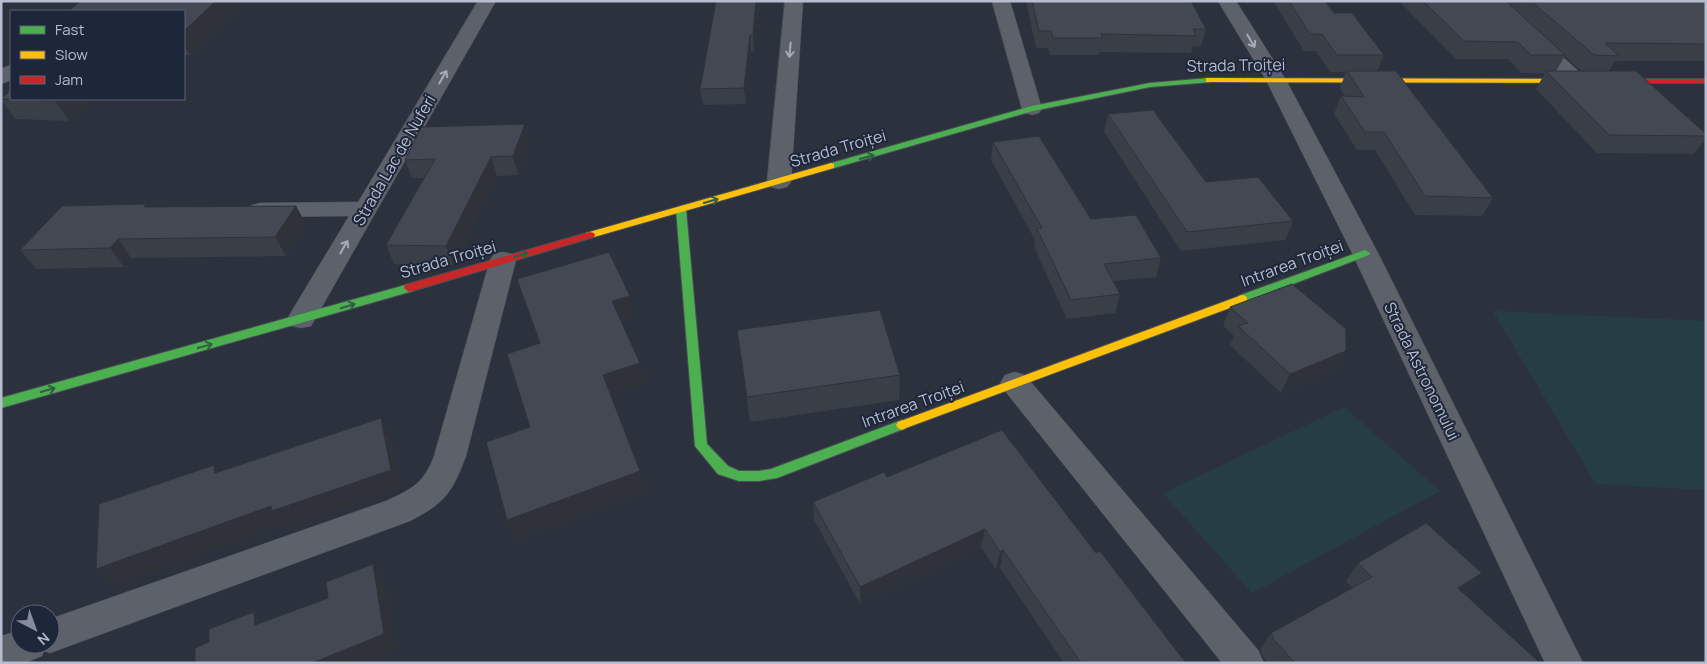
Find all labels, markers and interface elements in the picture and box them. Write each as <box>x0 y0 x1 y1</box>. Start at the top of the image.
legend <box>10 10 185 100</box>
text: Fast <box>55 19 84 40</box>
one-way arrow <box>1247 33 1257 47</box>
one-way arrow <box>785 42 795 58</box>
text: Slow <box>55 44 88 65</box>
street label: Strada Troiței <box>1186 53 1286 77</box>
text: Jam <box>55 69 83 90</box>
one-way arrow <box>439 70 449 84</box>
street label: Strada Lac de Nuferi <box>347 90 441 230</box>
street label: Strada Troiței <box>787 124 889 172</box>
one-way arrow <box>859 151 875 161</box>
one-way arrow <box>703 196 719 205</box>
street label: Intrarea Troiței <box>1238 234 1346 292</box>
street label: Strada Troiței <box>397 235 499 283</box>
one-way arrow <box>339 241 349 255</box>
one-way arrow <box>512 249 528 259</box>
street label: Strada Astronomului <box>1379 298 1465 444</box>
one-way arrow <box>340 300 356 310</box>
one-way arrow <box>196 341 212 350</box>
street label: Intrarea Troiței <box>859 375 967 433</box>
one-way arrow <box>40 384 56 394</box>
north arrow <box>10 604 60 654</box>
text: N <box>34 629 54 650</box>

